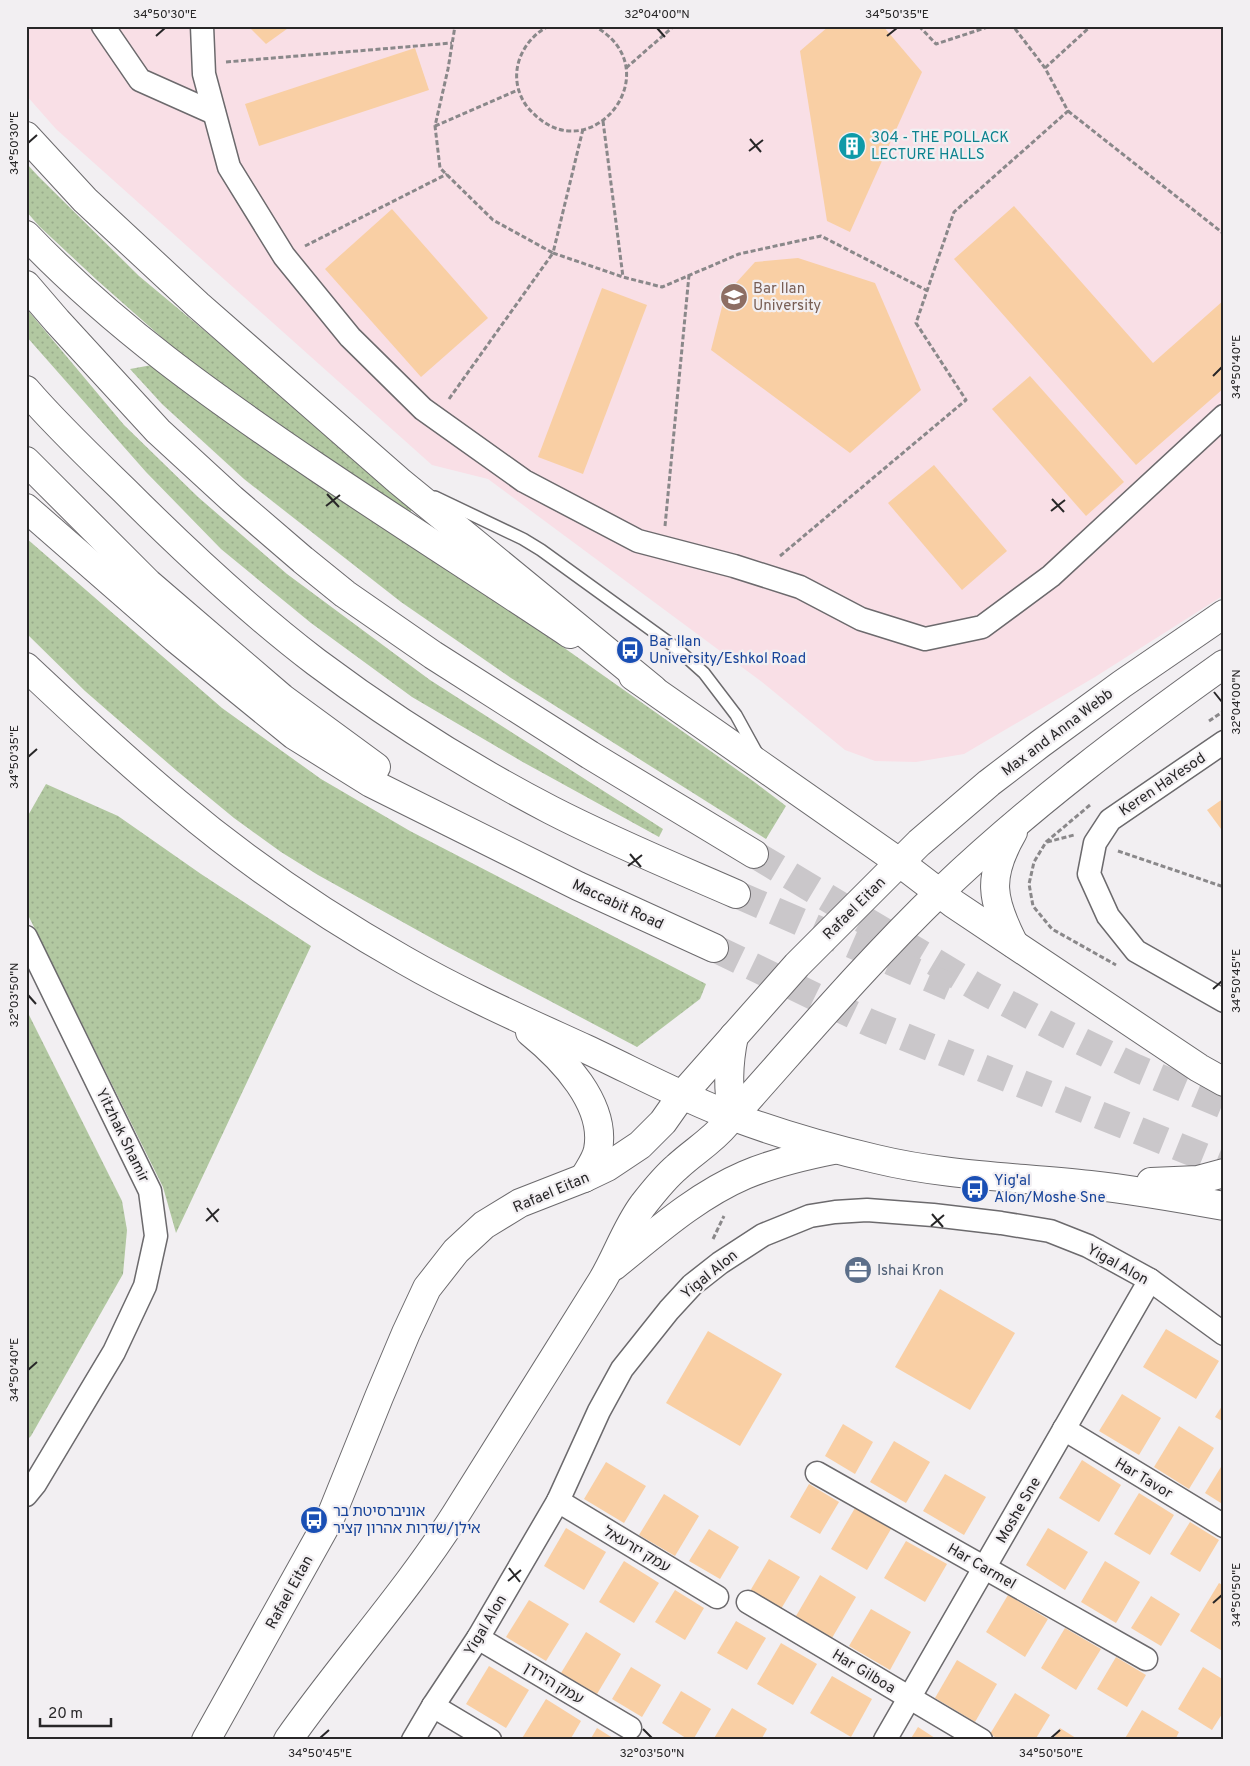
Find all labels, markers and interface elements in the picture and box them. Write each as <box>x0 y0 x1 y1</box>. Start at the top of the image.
text: 34°50'30"E <box>133 7 197 23</box>
text: 32°04'00"N <box>624 7 690 23</box>
text: 34°50'35"E <box>865 7 929 23</box>
text: 34°50'30"E <box>7 111 23 175</box>
place label: 304 - THE POLLACK LECTURE HALLS <box>871 129 1009 165</box>
building icon: 304 - THE POLLACK LECTURE HALLS <box>837 131 867 161</box>
place label: Bar Ilan University <box>753 280 821 316</box>
school or university icon: Bar Ilan University <box>719 282 749 312</box>
text: 34°50'40"E <box>1229 335 1245 399</box>
place label: Bar Ilan University/Eshkol Road <box>649 633 806 669</box>
bus stop icon: Bar Ilan University/Eshkol Road <box>615 635 645 665</box>
text: 32°04'00"N <box>1229 669 1245 735</box>
street label: Max and Anna Webb <box>998 685 1117 781</box>
text: 34°50'35"E <box>7 725 23 789</box>
street label: Keren HaYesod <box>1116 749 1210 821</box>
street label: Rafael Eitan <box>820 874 890 944</box>
street label: Maccabit Road <box>569 876 666 935</box>
text: 34°50'45"E <box>1229 949 1245 1013</box>
text: 32°03'50"N <box>7 962 23 1028</box>
street label: Yitzhak Shamir <box>91 1085 153 1186</box>
street label: Rafael Eitan <box>511 1169 593 1218</box>
place label: Yig'al Alon/Moshe Sne <box>994 1172 1105 1208</box>
bus stop icon: Yig'al Alon/Moshe Sne <box>960 1174 990 1204</box>
street label: Yigal Alon <box>1083 1241 1151 1290</box>
street label: Yigal Alon <box>678 1247 742 1304</box>
office icon: Ishai Kron <box>843 1255 873 1285</box>
place label: Ishai Kron <box>877 1262 944 1281</box>
text: 34°50'40"E <box>7 1338 23 1402</box>
street label: Har Tavor <box>1111 1455 1176 1504</box>
street label: Moshe Sne <box>993 1474 1046 1547</box>
place label: אוניברסיטת בר אילן/שדרות אהרון קציר <box>333 1503 481 1539</box>
bus stop icon: אוניברסיטת בר אילן/שדרות אהרון קציר <box>299 1505 329 1535</box>
street label: עמק יזרעאל <box>599 1523 673 1578</box>
street label: Har Carmel <box>944 1540 1019 1595</box>
street label: Rafael Eitan <box>262 1553 318 1633</box>
text: 34°50'50"E <box>1229 1563 1245 1627</box>
street label: Yigal Alon <box>461 1592 512 1660</box>
street label: Har Gilboa <box>828 1646 898 1699</box>
street label: עמק הירדן <box>520 1659 587 1710</box>
scale bar <box>40 1696 111 1728</box>
text: 20 m <box>48 1705 83 1724</box>
text: 34°50'45"E <box>288 1746 352 1762</box>
text: 32°03'50"N <box>619 1746 685 1762</box>
text: 34°50'50"E <box>1019 1746 1083 1762</box>

